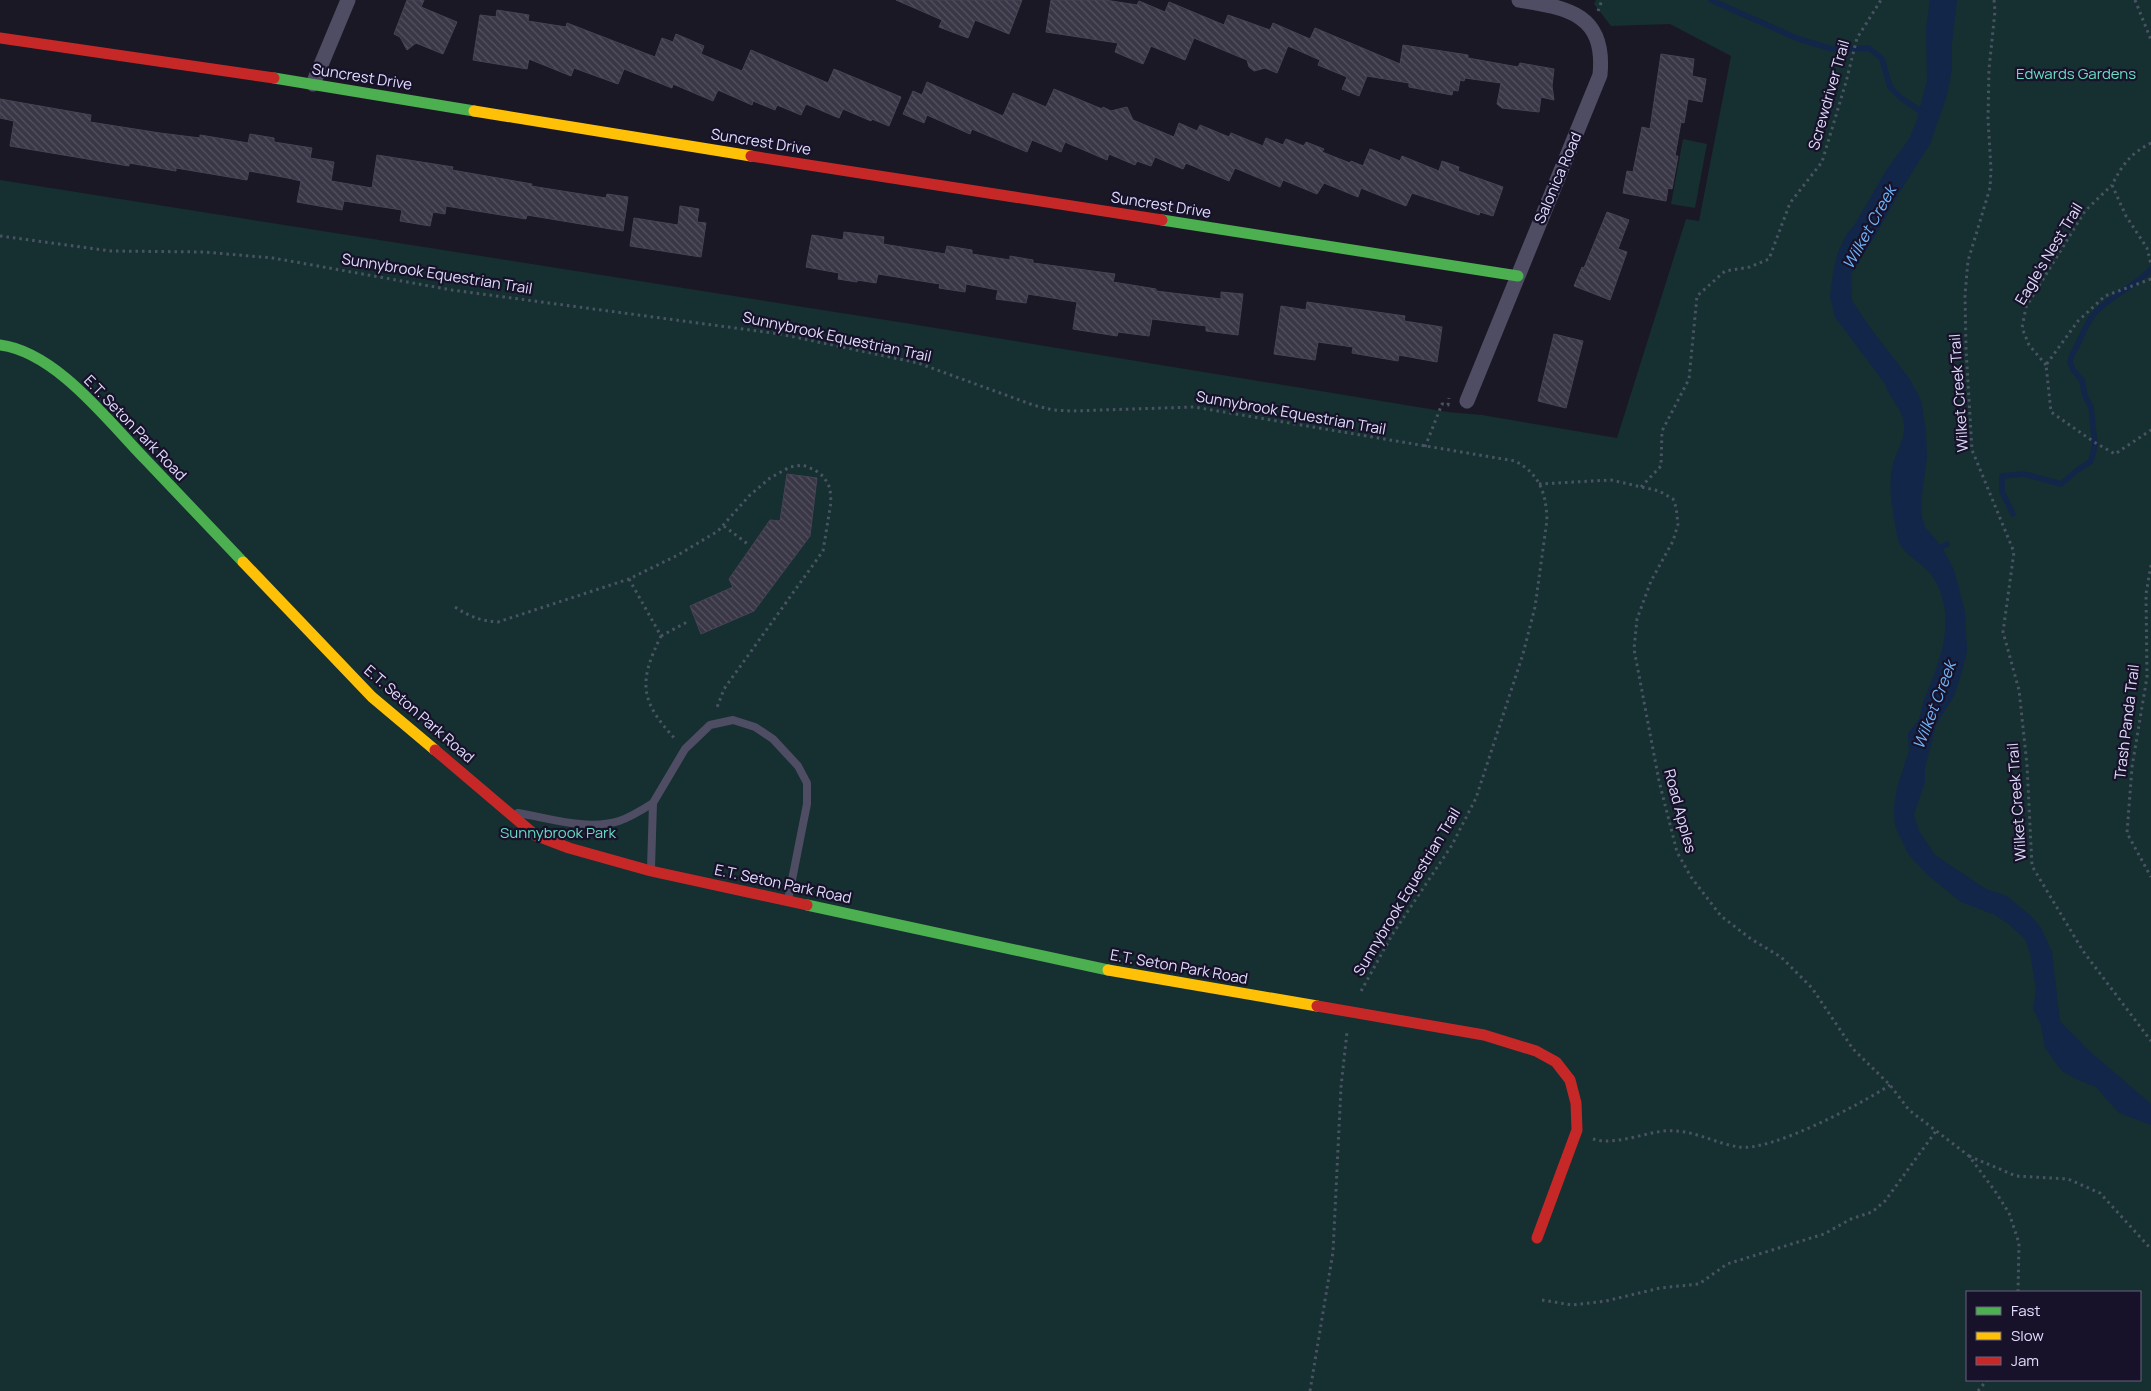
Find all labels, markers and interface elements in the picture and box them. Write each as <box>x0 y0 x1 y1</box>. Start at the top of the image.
street label: Screwdriver Trail <box>1803 37 1854 152</box>
street label: Suncrest Drive <box>310 58 414 95</box>
park label: Edwards Gardens <box>2016 63 2136 84</box>
street label: Suncrest Drive <box>709 123 813 160</box>
street label: Salonica Road <box>1529 129 1586 227</box>
water label: Wilket Creek <box>1837 179 1902 273</box>
street label: Suncrest Drive <box>1109 186 1213 223</box>
street label: Eagle's Nest Trail <box>2010 199 2087 309</box>
street label: Sunnybrook Equestrian Trail <box>340 248 534 299</box>
street label: Sunnybrook Equestrian Trail <box>741 306 934 367</box>
street label: Wilket Creek Trail <box>1944 333 1973 453</box>
street label: E.T. Seton Park Road <box>79 370 191 485</box>
street label: Sunnybrook Equestrian Trail <box>1194 385 1388 440</box>
water label: Wilket Creek <box>1907 656 1962 752</box>
street label: E.T. Seton Park Road <box>360 660 479 767</box>
street label: Trash Panda Trail <box>2109 663 2144 781</box>
street label: Wilket Creek Trail <box>2002 742 2031 862</box>
street label: Road Apples <box>1659 767 1702 855</box>
street label: Sunnybrook Equestrian Trail <box>1348 804 1465 980</box>
park label: Sunnybrook Park <box>500 822 616 843</box>
street label: E.T. Seton Park Road <box>713 859 854 908</box>
street label: E.T. Seton Park Road <box>1109 944 1250 989</box>
legend <box>1966 1291 2141 1381</box>
text: Fast <box>2011 1300 2040 1321</box>
text: Slow <box>2011 1325 2044 1346</box>
text: Jam <box>2011 1350 2039 1371</box>

